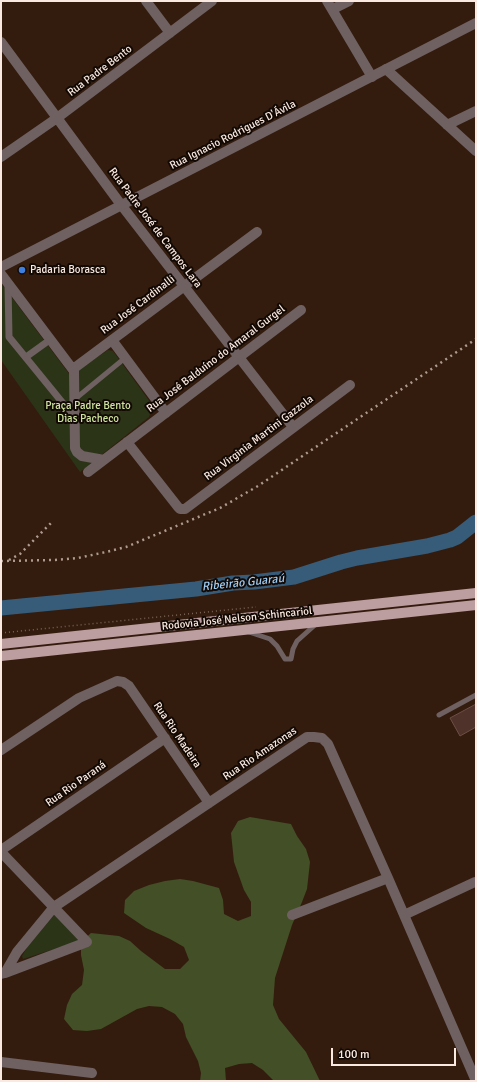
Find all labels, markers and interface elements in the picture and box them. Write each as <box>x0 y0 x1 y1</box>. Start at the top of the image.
street label: Rua Padre Bento <box>65 43 135 99</box>
street label: Rua Ignacio Rodrigues D'Ávila <box>168 97 298 173</box>
street label: Rua Padre José de Campos Lara <box>105 165 205 291</box>
place label: Padaria Borasca <box>30 263 106 277</box>
marker: Padaria Borasca <box>17 265 27 275</box>
street label: Rua José Cardinalli <box>98 273 178 337</box>
street label: Rua José Balduíno do Amaral Gurgel <box>144 303 288 415</box>
street label: Rua Virginia Martini Gazzola <box>202 393 316 483</box>
park label: Praça Padre Bento Dias Pacheco <box>45 399 131 425</box>
water label: Ribeirão Guaraú <box>201 572 285 594</box>
street label: Rodovia José Nelson Schincariol <box>161 605 313 633</box>
street label: Rua Rio Madeira <box>150 700 204 770</box>
street label: Rua Rio Amazonas <box>221 724 299 784</box>
street label: Rua Rio Paraná <box>43 758 109 810</box>
scale bar <box>333 1040 458 1066</box>
text: 100 m <box>338 1047 370 1062</box>

